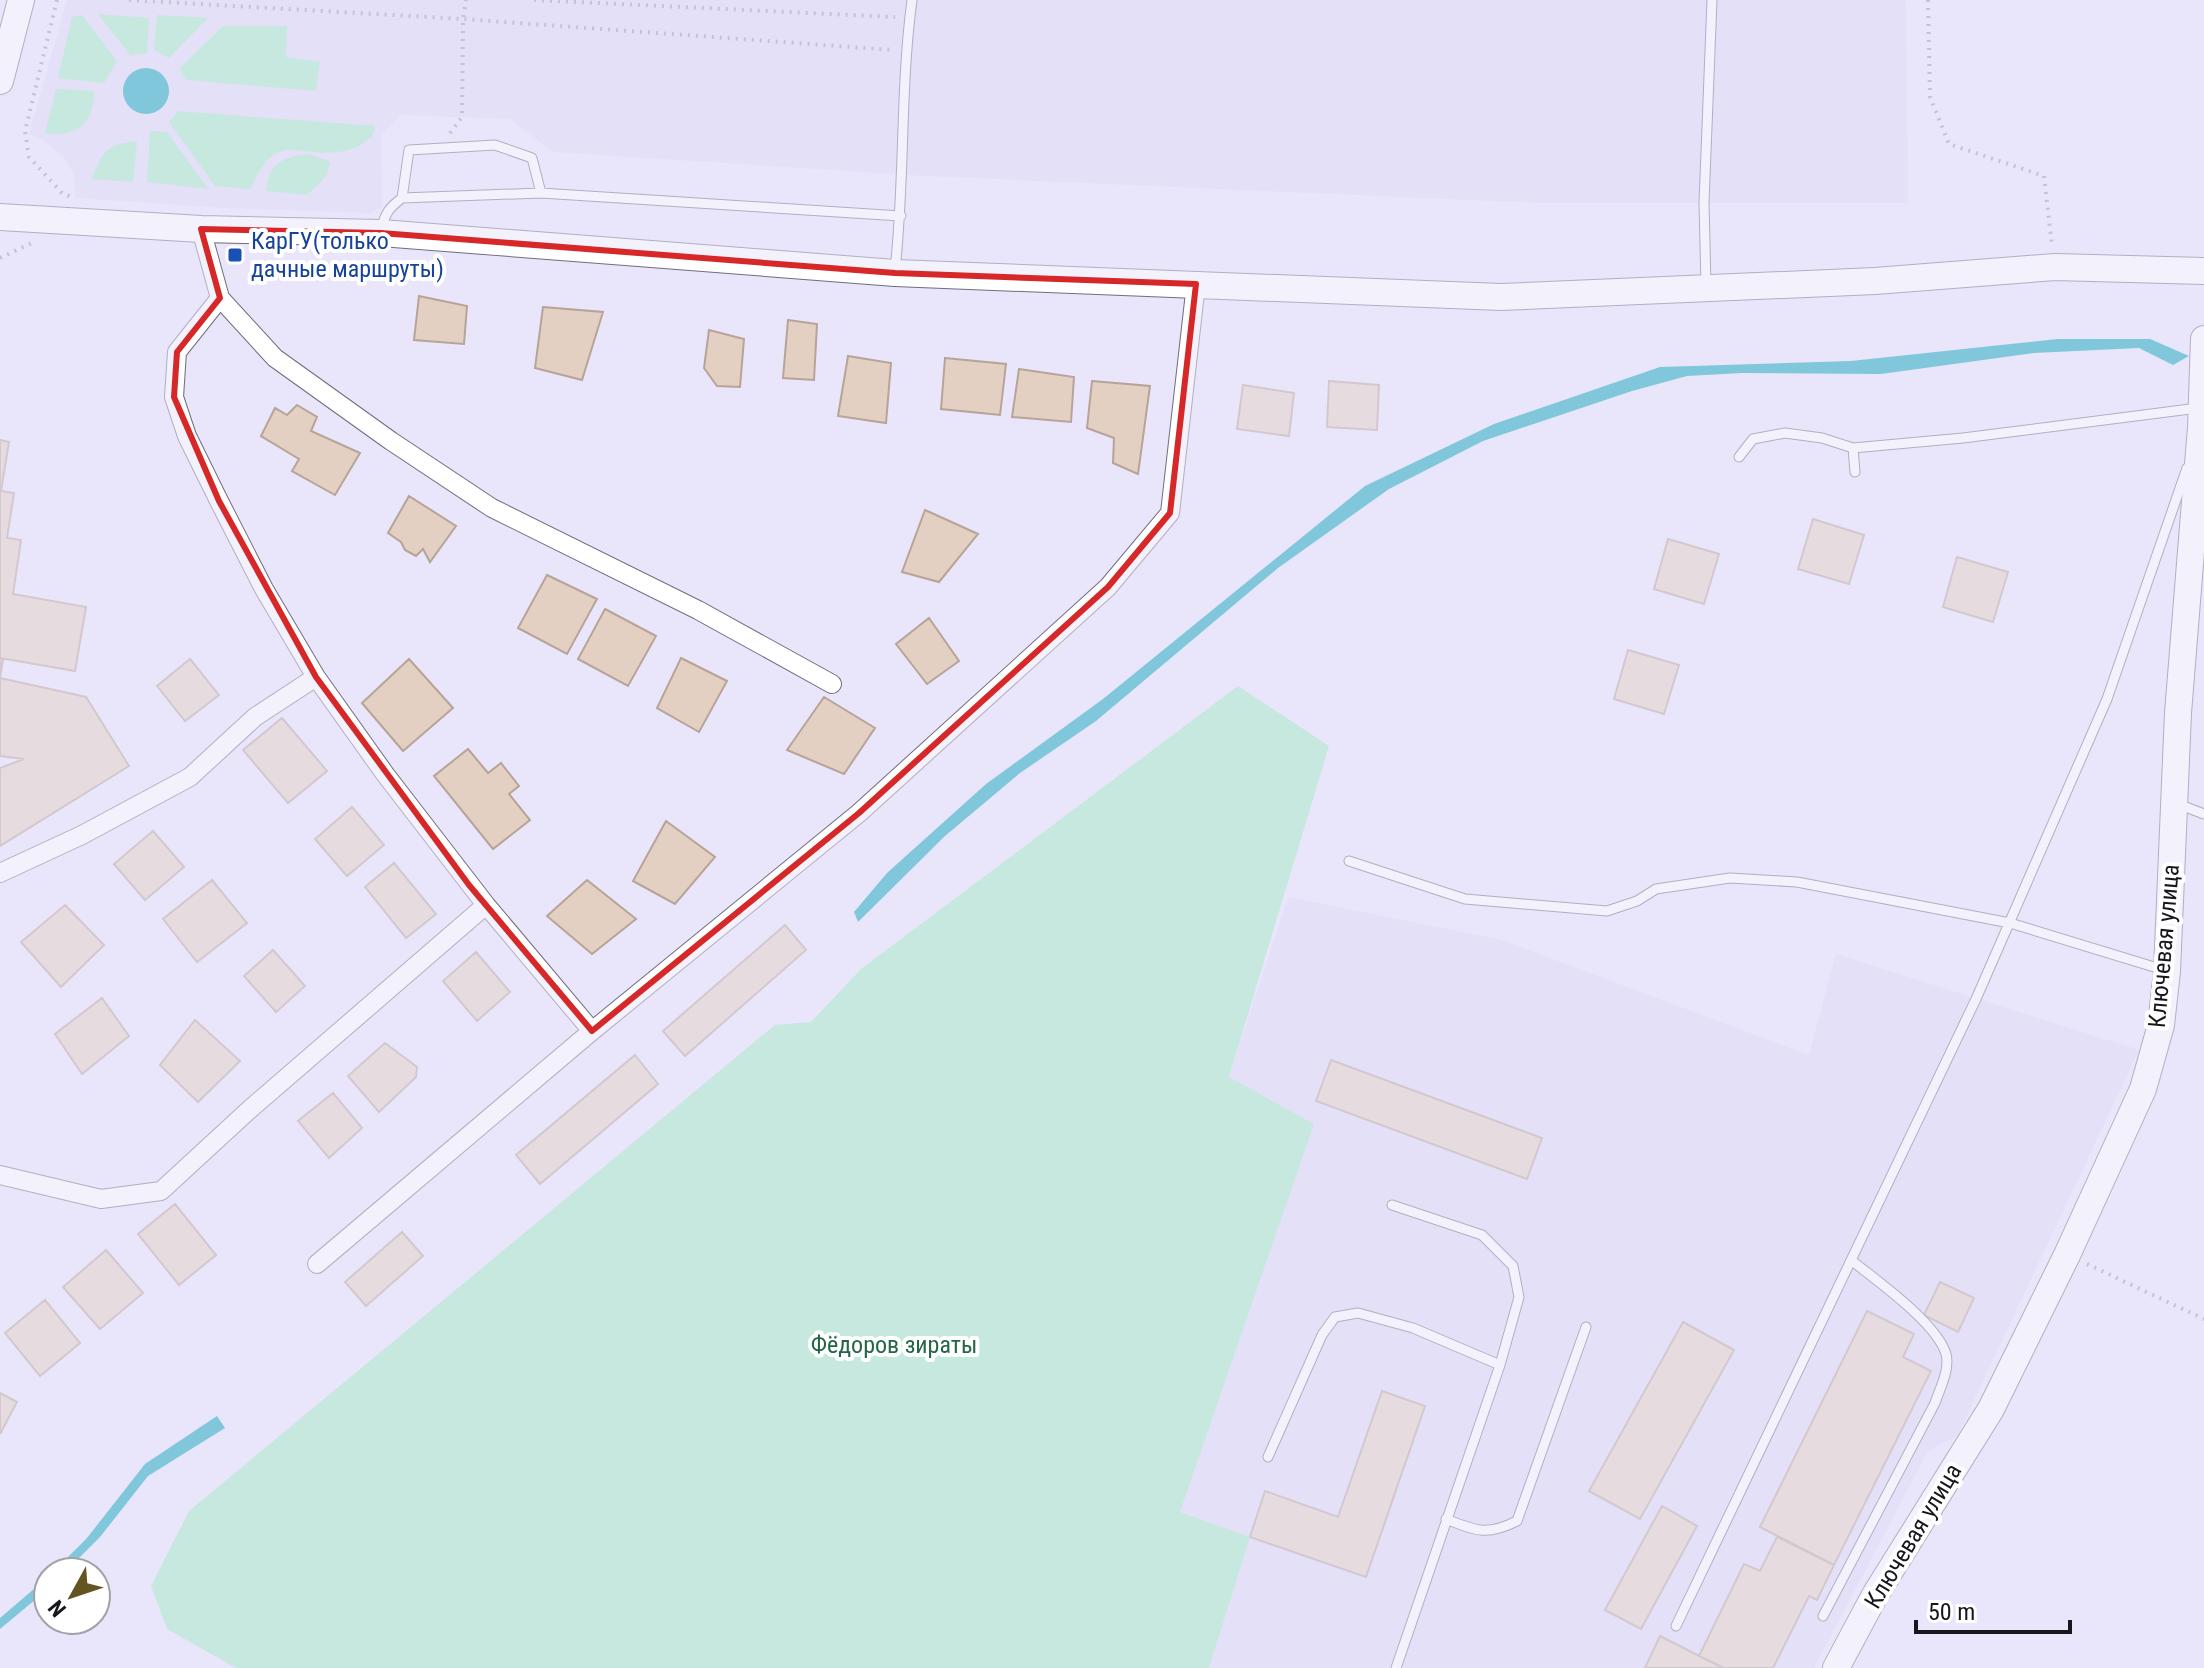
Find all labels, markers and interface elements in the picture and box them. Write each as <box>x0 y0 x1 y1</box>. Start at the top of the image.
place label: КарГУ(только дачные маршруты) <box>251 227 444 283</box>
marker: КарГУ(только дачные маршруты) <box>226 246 244 264</box>
street label: Ключевая улица <box>2143 863 2185 1029</box>
park label: Фёдоров зираты <box>811 1331 977 1359</box>
street label: Ключевая улица <box>1859 1458 1967 1614</box>
north arrow <box>32 1556 112 1636</box>
scale bar <box>1916 1584 2070 1634</box>
text: N <box>43 1595 71 1622</box>
text: 50 m <box>1928 1598 1975 1626</box>

